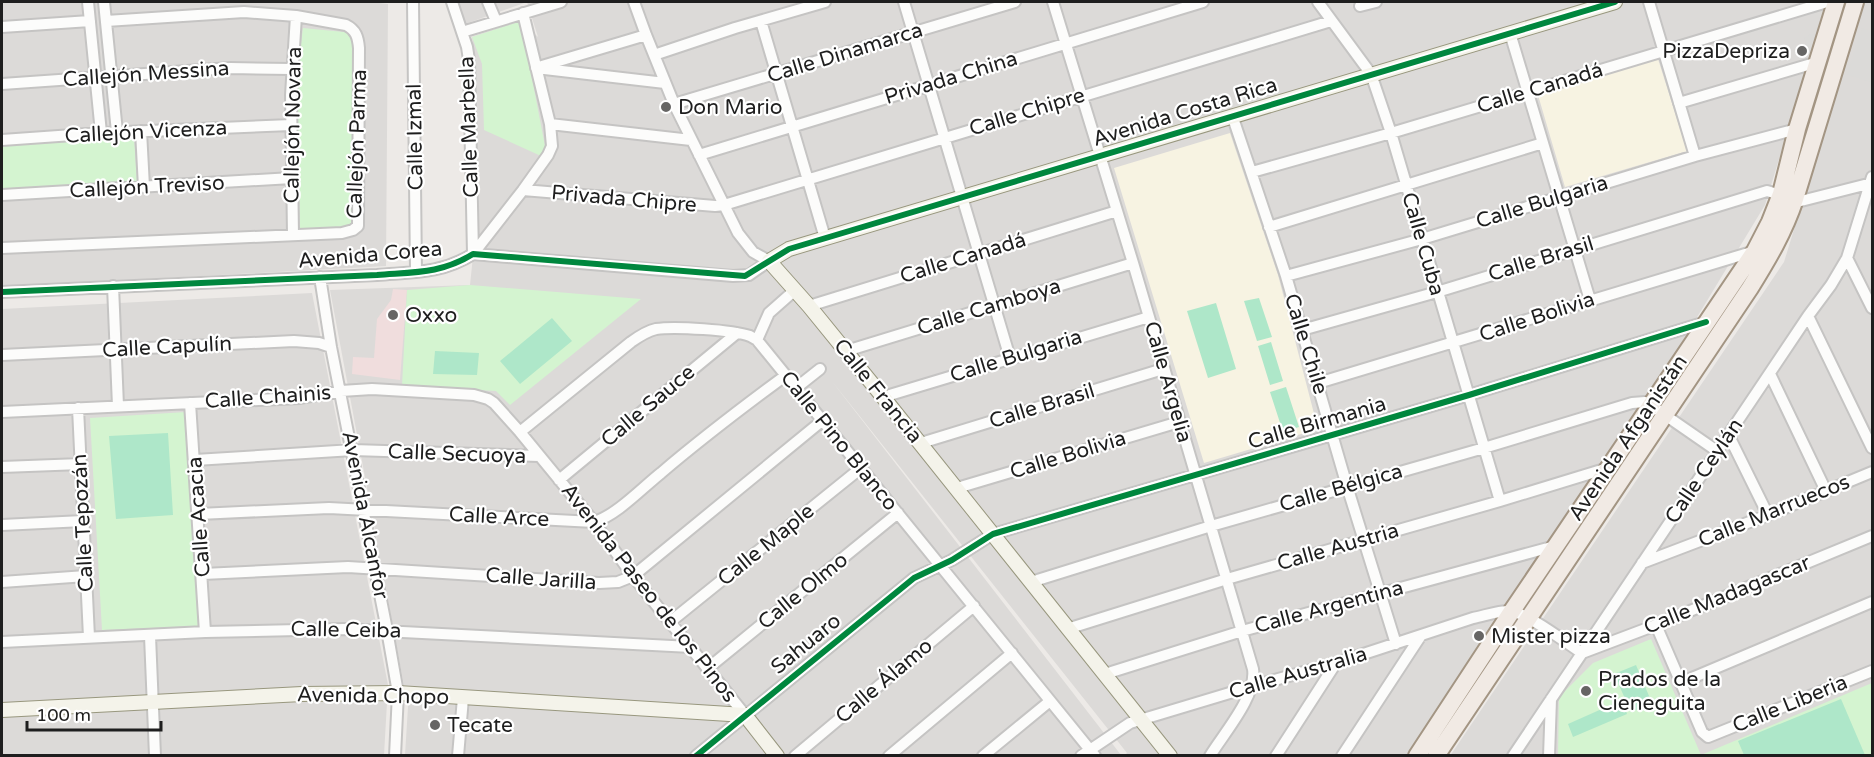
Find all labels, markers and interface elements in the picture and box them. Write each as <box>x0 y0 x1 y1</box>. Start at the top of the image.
street label: Calle Dinamarca <box>764 17 926 89</box>
place label: PizzaDepriza <box>1662 39 1790 64</box>
marker: PizzaDepriza <box>1795 44 1809 58</box>
street label: Callejón Novara <box>279 46 307 204</box>
street label: Privada China <box>881 46 1021 110</box>
street label: Callejón Messina <box>62 56 230 92</box>
street label: Calle Marbella <box>454 56 484 198</box>
street label: Calle Canadá <box>1474 57 1606 119</box>
street label: Callejón Parma <box>342 69 372 219</box>
street label: Avenida Costa Rica <box>1090 72 1280 152</box>
street label: Calle Izmal <box>402 83 428 191</box>
street label: Calle Chipre <box>966 83 1088 141</box>
place label: Don Mario <box>678 95 783 120</box>
marker: Don Mario <box>659 100 673 114</box>
street label: Callejón Vicenza <box>64 115 228 149</box>
street label: Callejón Treviso <box>69 170 225 204</box>
street label: Calle Bulgaria <box>1473 170 1611 234</box>
street label: Privada Chipre <box>550 180 698 218</box>
street label: Calle Cuba <box>1396 189 1450 299</box>
street label: Calle Canadá <box>897 227 1029 289</box>
street label: Calle Brasil <box>1485 231 1597 287</box>
street label: Avenida Corea <box>297 236 443 274</box>
street label: Calle Camboya <box>914 273 1064 341</box>
street label: Calle Bolivia <box>1476 287 1598 347</box>
street label: Calle Chile <box>1279 291 1333 397</box>
place label: Oxxo <box>405 303 457 328</box>
marker: Oxxo <box>386 308 400 322</box>
street label: Calle Argelia <box>1139 319 1197 445</box>
street label: Calle Bulgaria <box>947 324 1085 388</box>
street label: Calle Capulín <box>101 331 233 363</box>
street label: Calle Francia <box>828 334 928 448</box>
street label: Avenida Afganistán <box>1563 350 1693 526</box>
street label: Calle Sauce <box>596 360 700 452</box>
street label: Calle Pino Blanco <box>775 366 903 516</box>
street label: Calle Brasil <box>986 378 1098 434</box>
street label: Calle Chainis <box>204 380 332 414</box>
street label: Calle Birmania <box>1245 391 1389 455</box>
street label: Calle Ceylán <box>1660 414 1748 528</box>
street label: Calle Bolivia <box>1007 425 1129 485</box>
street label: Avenida Alcanfor <box>336 429 394 601</box>
street label: Calle Secuoya <box>387 439 527 469</box>
street label: Calle Tepozán <box>67 453 99 593</box>
street label: Calle Acacia <box>182 456 216 578</box>
street label: Calle Bélgica <box>1276 458 1406 518</box>
street label: Calle Marruecos <box>1695 469 1853 553</box>
street label: Avenida Paseo de los Pinos <box>556 479 742 707</box>
street label: Calle Maple <box>713 499 819 591</box>
street label: Calle Arce <box>448 502 550 532</box>
street label: Calle Austria <box>1274 518 1402 576</box>
street label: Calle Olmo <box>753 547 853 635</box>
street label: Calle Madagascar <box>1640 550 1814 640</box>
street label: Calle Jarilla <box>485 563 597 595</box>
street label: Calle Argentina <box>1252 575 1406 639</box>
street label: Sahuaro <box>766 608 846 680</box>
street label: Calle Ceiba <box>290 617 402 643</box>
place label: Mister pizza <box>1491 624 1611 649</box>
marker: Mister pizza <box>1472 629 1486 643</box>
street label: Calle Álamo <box>830 633 938 729</box>
street label: Calle Australia <box>1226 641 1370 705</box>
place label: Prados de la Cieneguita <box>1598 667 1721 716</box>
street label: Calle Liberia <box>1729 670 1851 738</box>
street label: Avenida Chopo <box>297 682 449 710</box>
marker: Prados de la Cieneguita <box>1579 684 1593 698</box>
scale bar <box>27 694 160 732</box>
text: 100 m <box>36 704 91 726</box>
place label: Tecate <box>447 713 513 738</box>
marker: Tecate <box>428 718 442 732</box>

